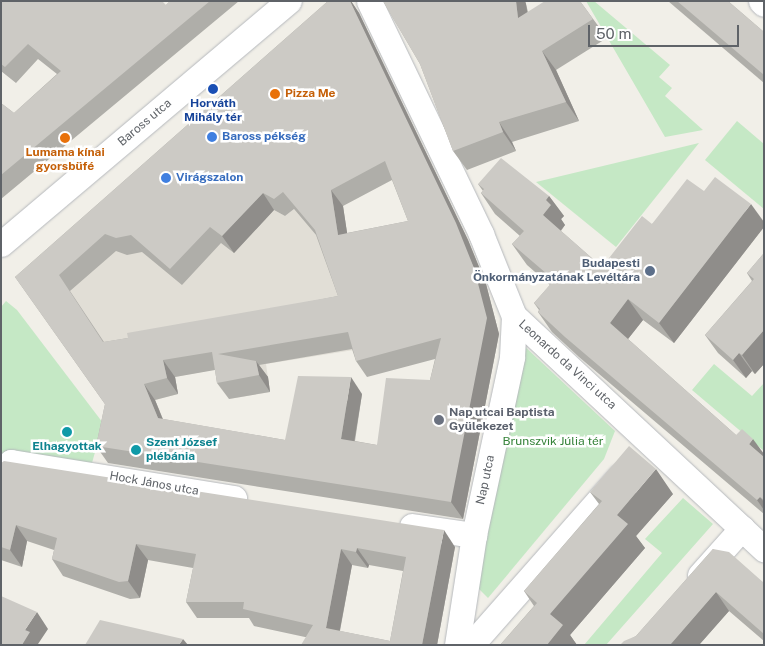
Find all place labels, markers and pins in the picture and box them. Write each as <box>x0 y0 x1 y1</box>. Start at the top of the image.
marker: Horváth Mihály tér <box>207 83 219 95</box>
place label: Pizza Me <box>285 87 336 101</box>
marker: Pizza Me <box>269 88 281 100</box>
place label: Horváth Mihály tér <box>184 97 242 125</box>
place label: Baross pékség <box>222 130 306 144</box>
marker: Baross pékség <box>206 131 218 143</box>
marker: Lumama kínai gyorsbüfé <box>59 132 71 144</box>
place label: Lumama kínai gyorsbüfé <box>25 146 105 174</box>
place label: Virágszalon <box>176 171 243 185</box>
marker: Virágszalon <box>160 172 172 184</box>
place label: Budapesti Önkormányzatának Levéltára <box>473 257 640 285</box>
marker: Budapesti Önkormányzatának Levéltára <box>644 265 656 277</box>
place label: Nap utcai Baptista Gyülekezet <box>449 406 555 434</box>
marker: Nap utcai Baptista Gyülekezet <box>433 414 445 426</box>
marker: Elhagyottak <box>61 426 73 438</box>
place label: Szent József plébánia <box>146 436 217 464</box>
place label: Elhagyottak <box>32 440 102 454</box>
marker: Szent József plébánia <box>130 444 142 456</box>

